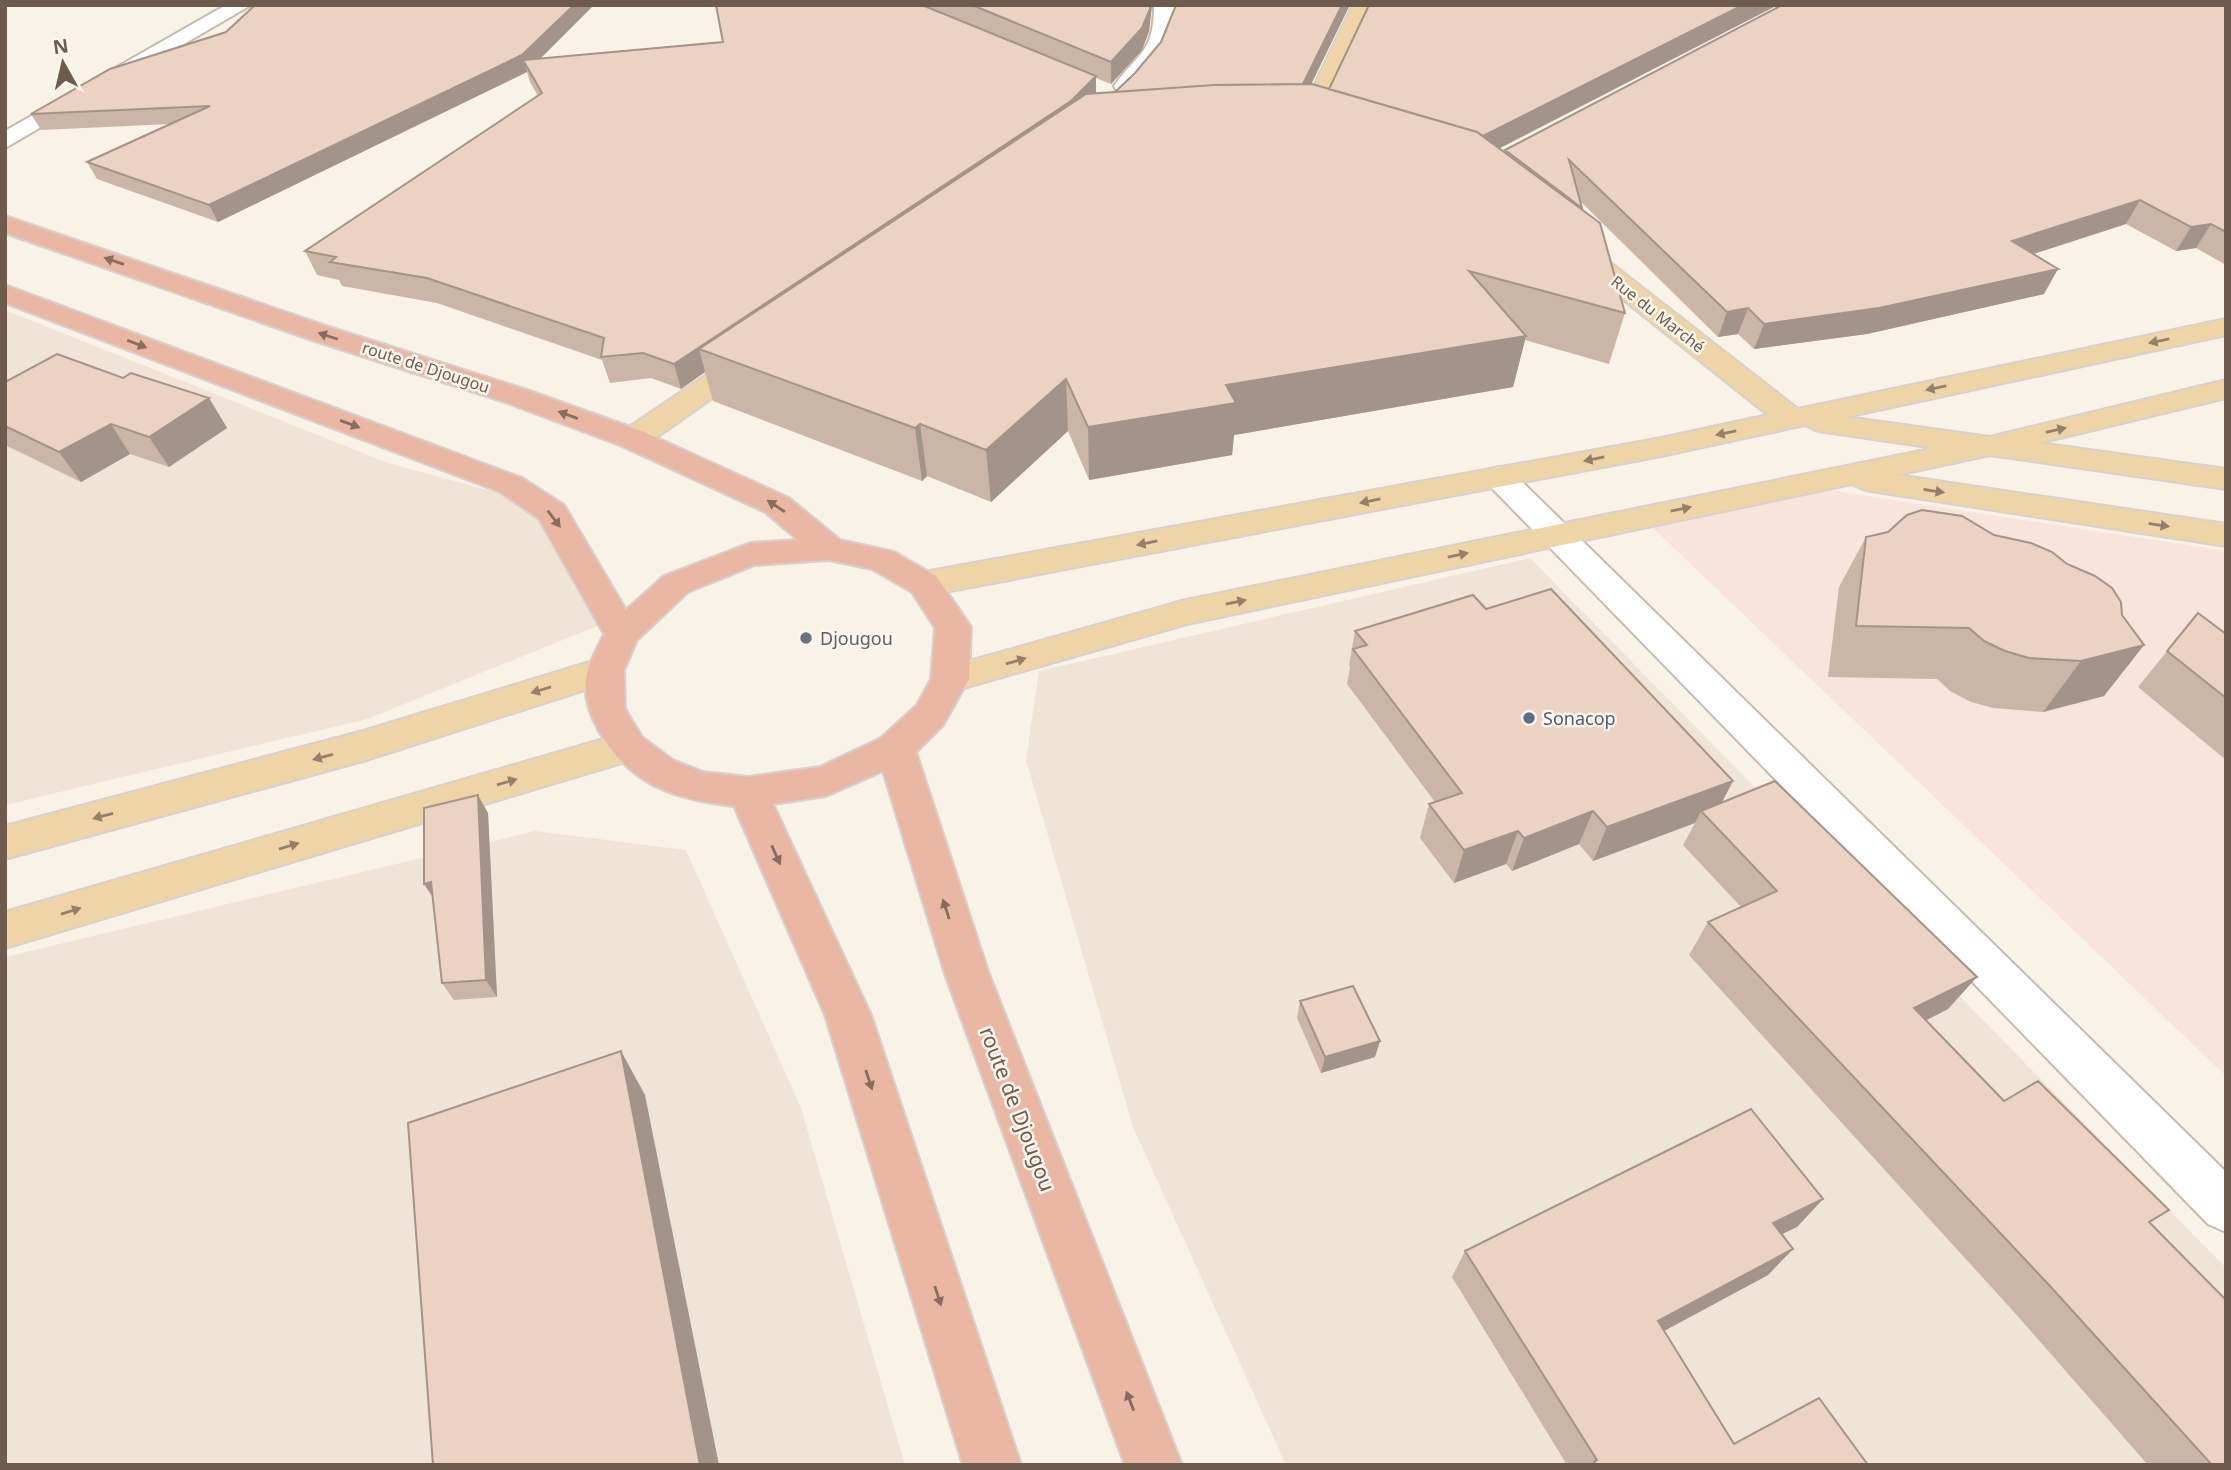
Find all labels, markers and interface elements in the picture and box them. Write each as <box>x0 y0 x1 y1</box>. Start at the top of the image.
north arrow <box>28 28 98 98</box>
text: N <box>51 32 70 60</box>
one-way arrow <box>103 255 124 266</box>
street label: Rue du Marché <box>1607 270 1709 358</box>
one-way arrow <box>318 330 339 341</box>
one-way arrow <box>2148 335 2170 346</box>
street label: route de Djougou <box>360 336 492 398</box>
one-way arrow <box>127 339 148 350</box>
one-way arrow <box>1925 382 1947 393</box>
one-way arrow <box>557 409 578 420</box>
one-way arrow <box>340 419 361 430</box>
one-way arrow <box>2045 424 2067 435</box>
one-way arrow <box>1715 427 1737 438</box>
one-way arrow <box>1583 454 1605 465</box>
one-way arrow <box>1923 485 1945 496</box>
one-way arrow <box>1359 496 1381 507</box>
one-way arrow <box>767 499 785 513</box>
one-way arrow <box>1670 504 1692 515</box>
one-way arrow <box>547 510 561 528</box>
one-way arrow <box>2148 520 2170 531</box>
one-way arrow <box>1136 538 1158 549</box>
one-way arrow <box>1447 550 1469 561</box>
one-way arrow <box>1225 596 1247 607</box>
place label: Djougou <box>820 626 893 650</box>
marker: Djougou <box>798 630 814 646</box>
one-way arrow <box>1006 655 1027 665</box>
one-way arrow <box>530 686 551 696</box>
place label: Sonacop <box>1543 706 1616 730</box>
marker: Sonacop <box>1521 710 1537 726</box>
one-way arrow <box>312 752 333 762</box>
one-way arrow <box>496 776 518 787</box>
one-way arrow <box>92 811 114 822</box>
one-way arrow <box>278 840 299 850</box>
one-way arrow <box>771 844 782 865</box>
one-way arrow <box>940 898 951 919</box>
one-way arrow <box>60 905 81 915</box>
street label: route de Djougou <box>974 1023 1062 1195</box>
one-way arrow <box>864 1069 875 1090</box>
one-way arrow <box>934 1286 944 1307</box>
one-way arrow <box>1124 1390 1135 1411</box>

